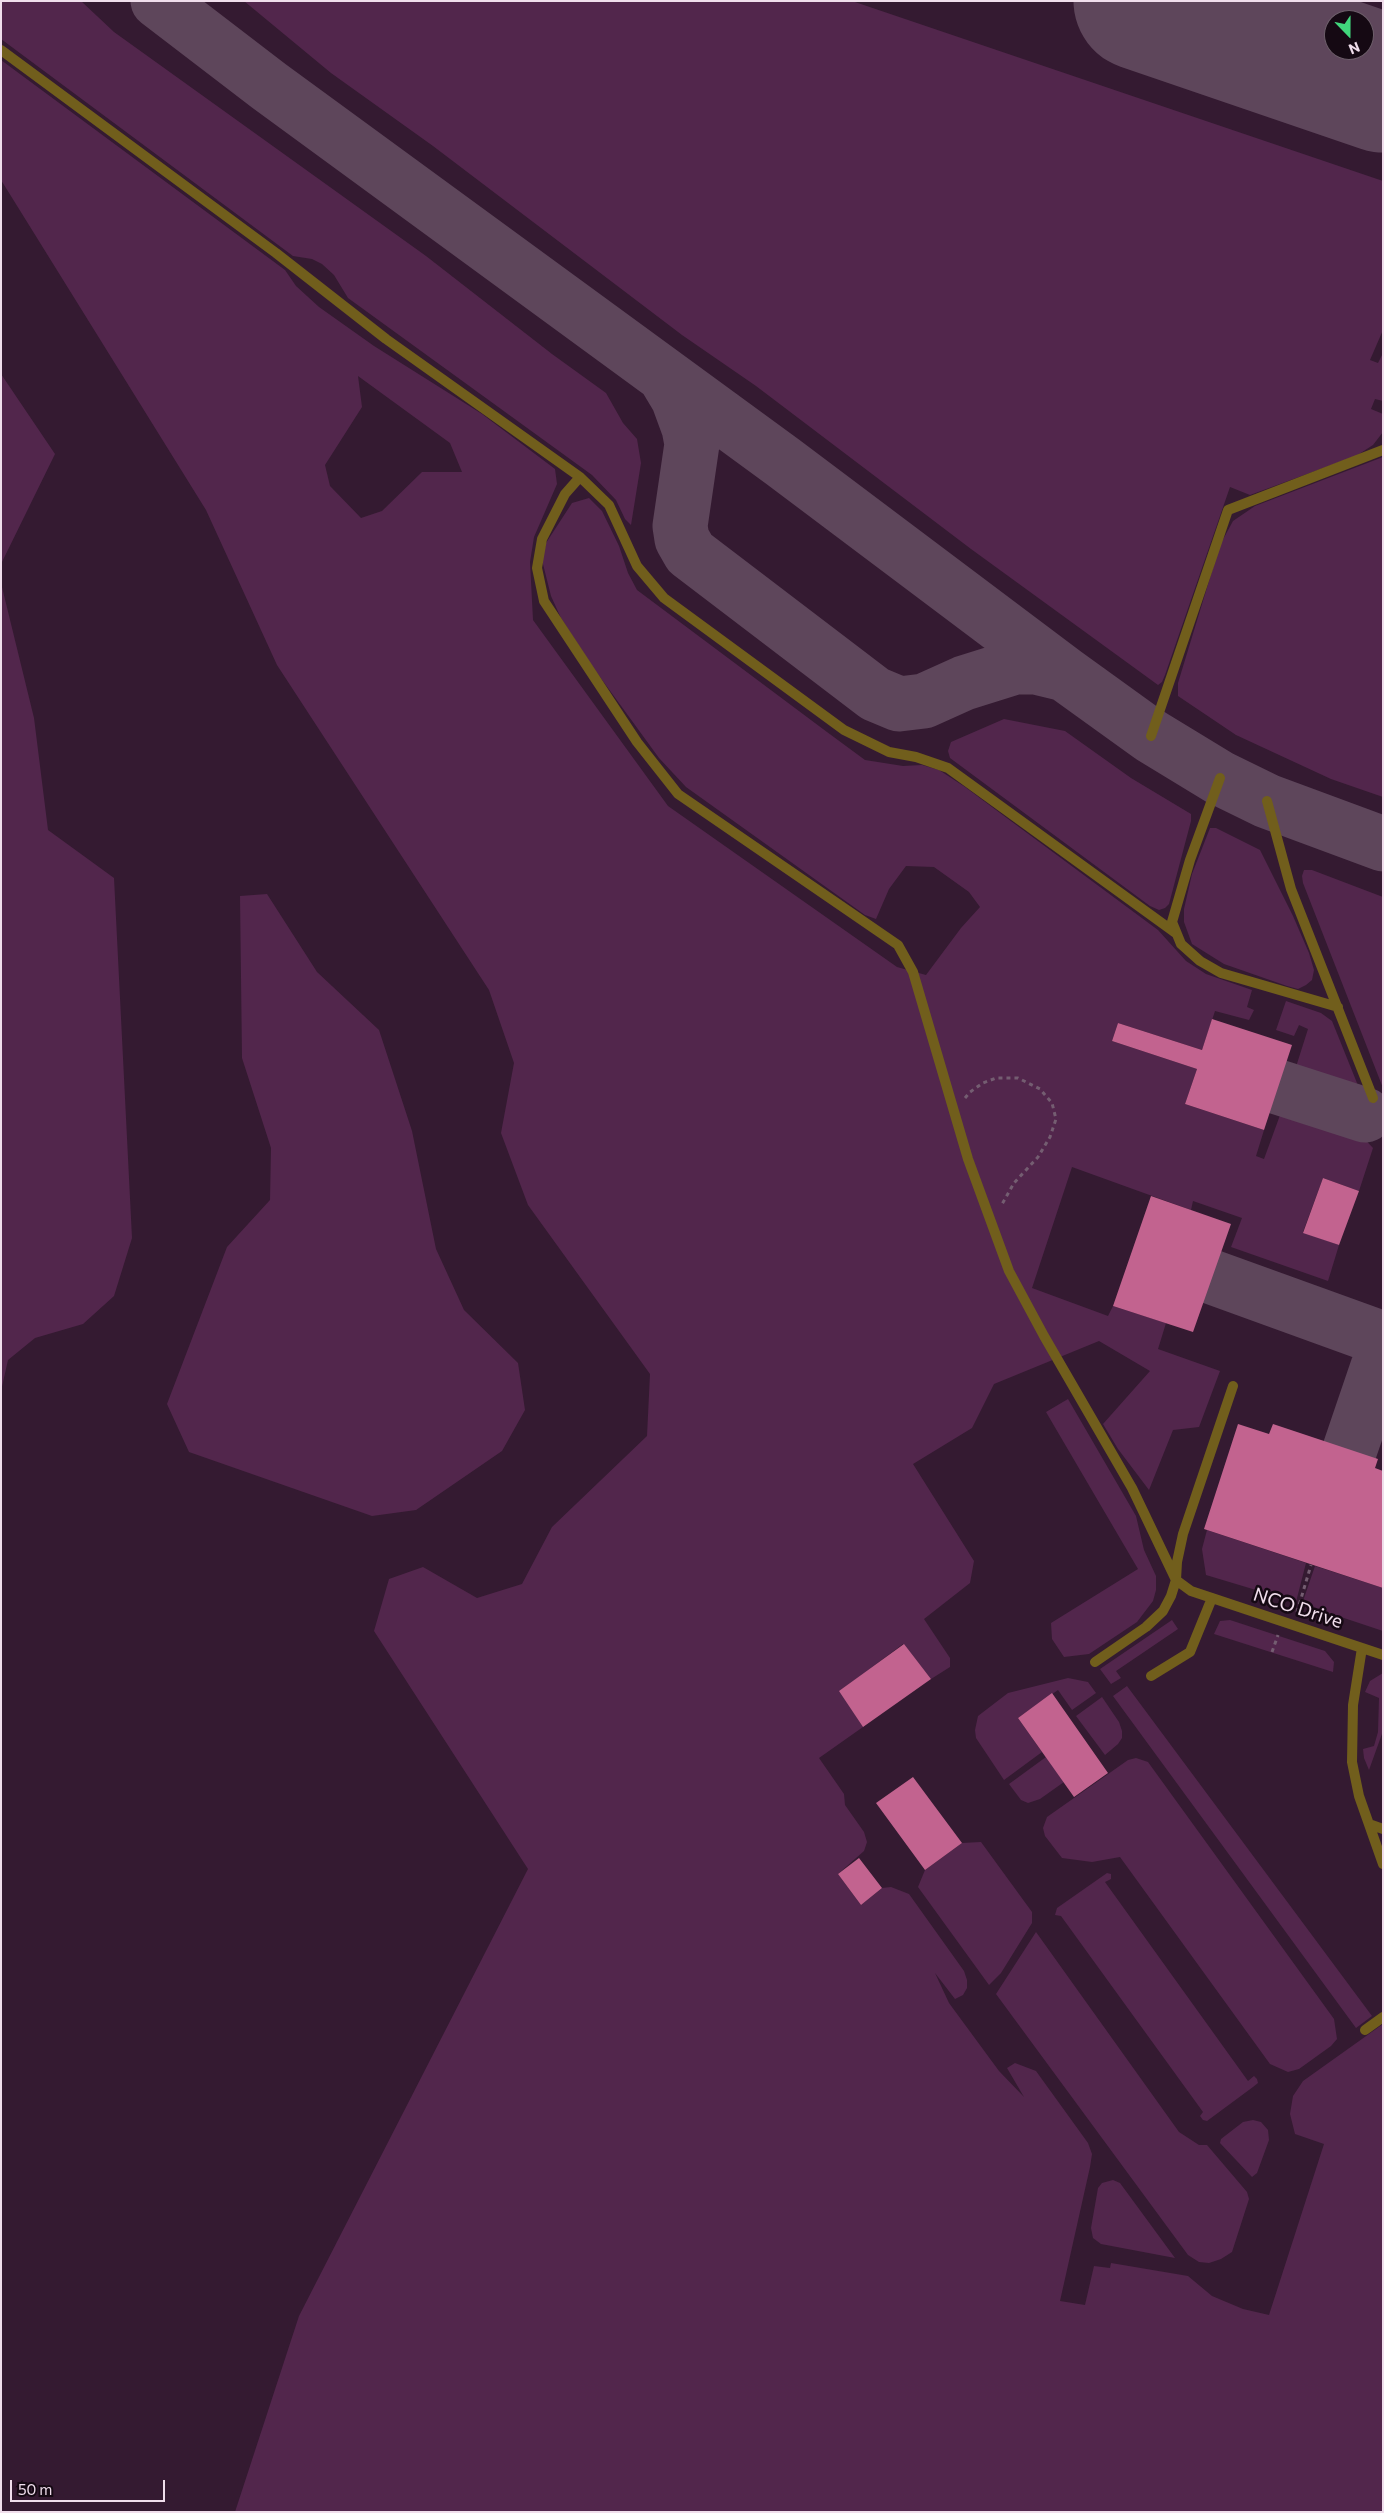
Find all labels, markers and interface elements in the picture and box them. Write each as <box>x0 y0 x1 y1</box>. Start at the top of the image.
north arrow <box>1324 10 1374 60</box>
text: N <box>1346 39 1362 58</box>
street label: NCO Drive <box>1251 1583 1345 1633</box>
scale bar <box>12 2470 168 2502</box>
text: 50 m <box>18 2480 52 2498</box>

